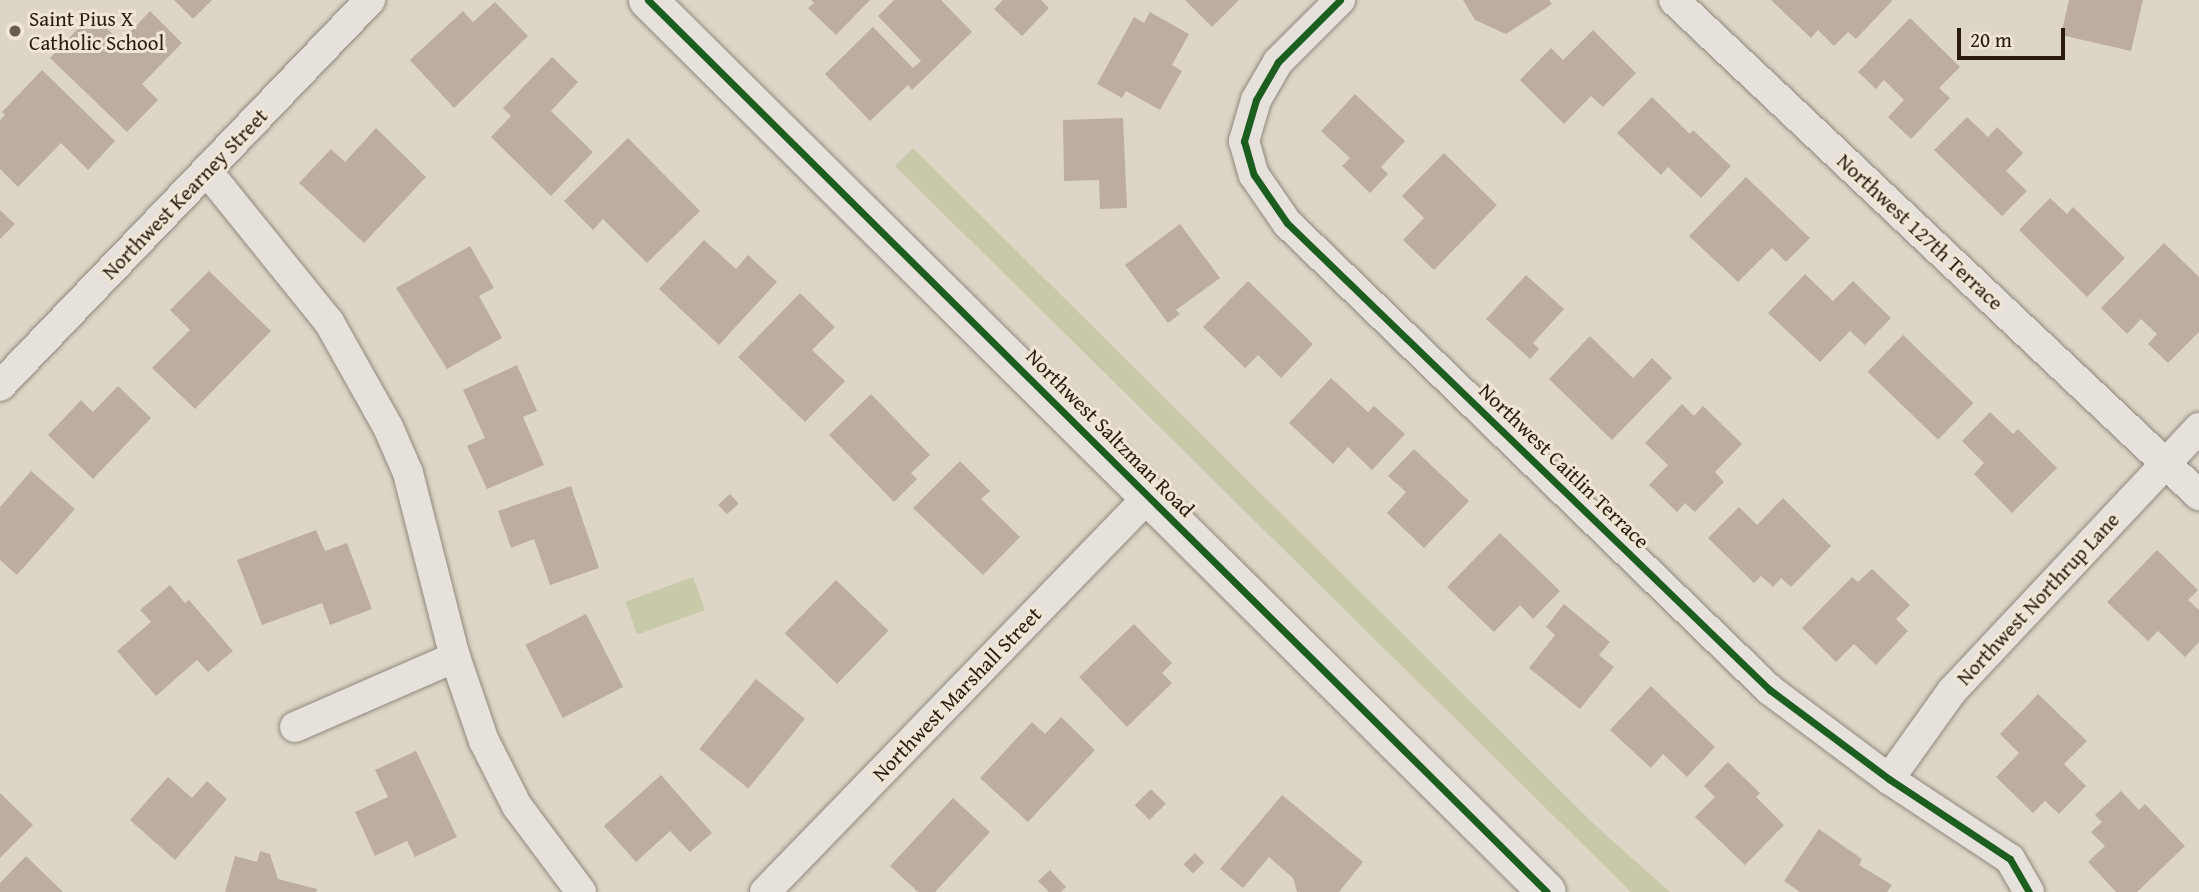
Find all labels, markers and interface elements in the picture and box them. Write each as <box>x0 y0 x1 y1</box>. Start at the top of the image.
place label: Saint Pius X Catholic School <box>29 6 164 56</box>
scale bar <box>1961 14 2070 58</box>
marker: Saint Pius X Catholic School <box>7 23 23 39</box>
text: 20 m <box>1970 24 2012 55</box>
street label: Northwest Kearney Street <box>97 103 273 285</box>
street label: Northwest 127th Terrace <box>1832 148 2008 316</box>
street label: Northwest Saltzman Road <box>1021 344 1199 522</box>
street label: Northwest Caitlin Terrace <box>1474 378 1654 554</box>
street label: Northwest Northrup Lane <box>1951 507 2125 691</box>
street label: Northwest Marshall Street <box>867 602 1047 786</box>

